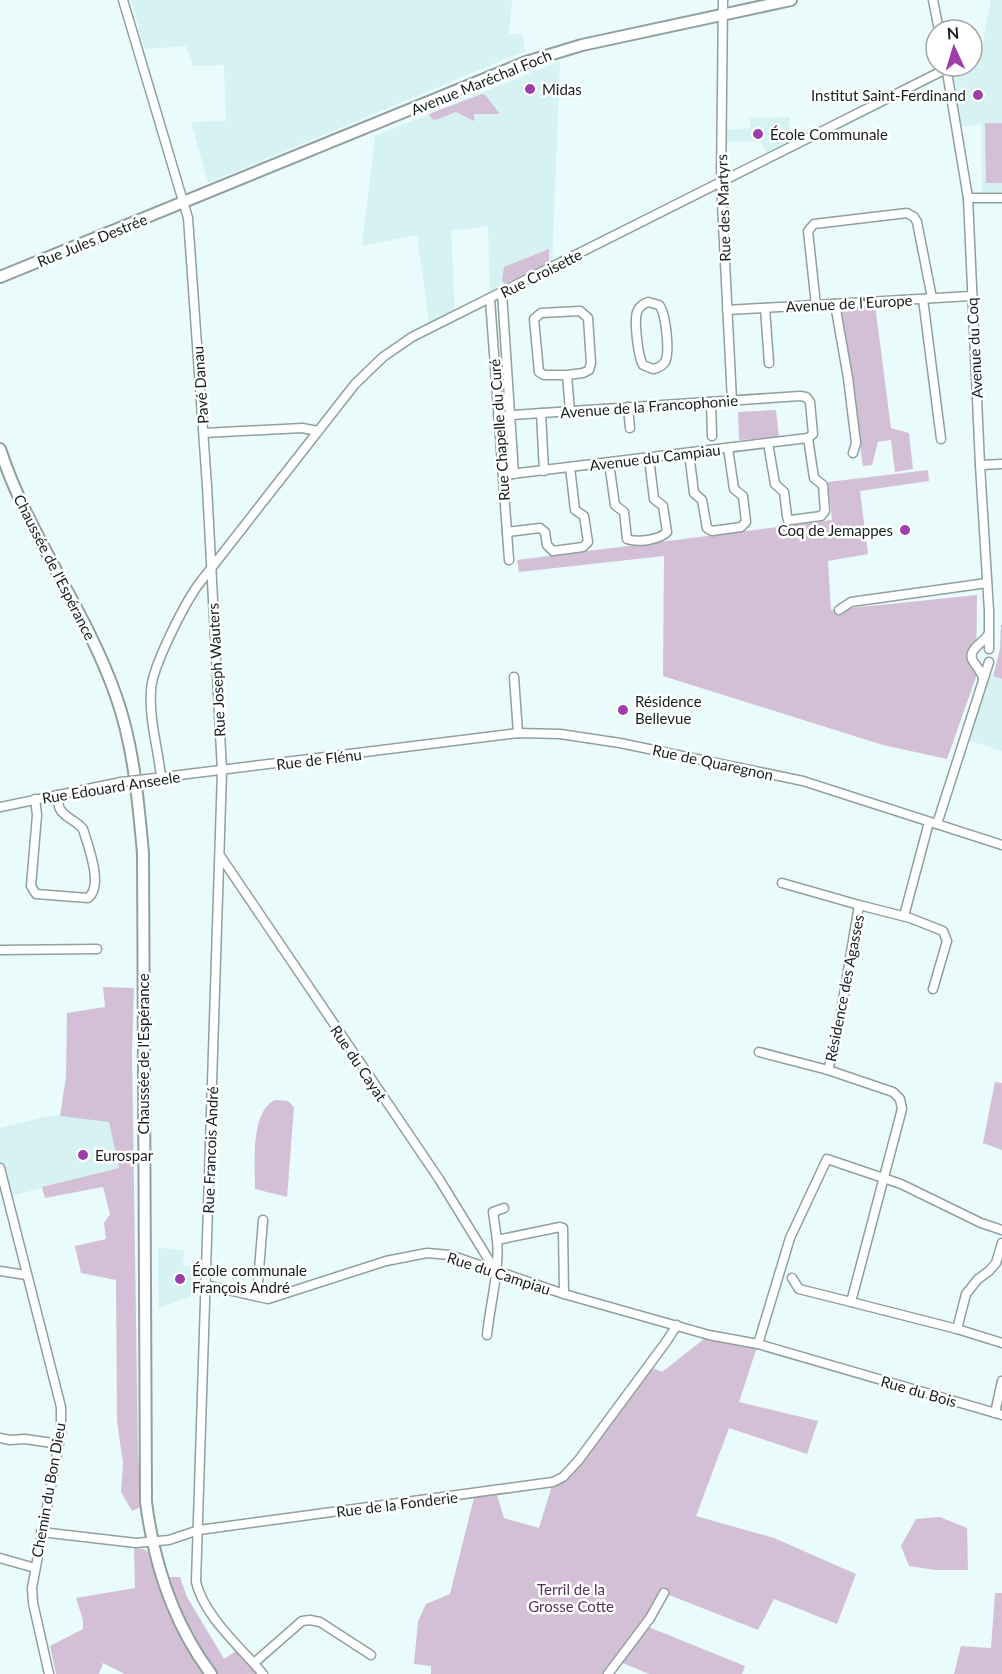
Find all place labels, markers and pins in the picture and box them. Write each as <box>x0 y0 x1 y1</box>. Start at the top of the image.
place label: Midas <box>542 80 582 98</box>
marker: Midas <box>523 82 537 96</box>
place label: Institut Saint-Ferdinand <box>811 86 966 104</box>
marker: Institut Saint-Ferdinand <box>971 88 985 102</box>
place label: École Communale <box>770 125 888 143</box>
marker: École Communale <box>751 127 765 141</box>
place label: Coq de Jemappes <box>778 521 893 539</box>
marker: Coq de Jemappes <box>898 523 912 537</box>
place label: Résidence Bellevue <box>635 692 702 727</box>
marker: Résidence Bellevue <box>616 703 630 717</box>
place label: Eurospar <box>95 1146 154 1164</box>
marker: Eurospar <box>76 1148 90 1162</box>
place label: École communale François André <box>192 1261 307 1296</box>
marker: École communale François André <box>173 1272 187 1286</box>

